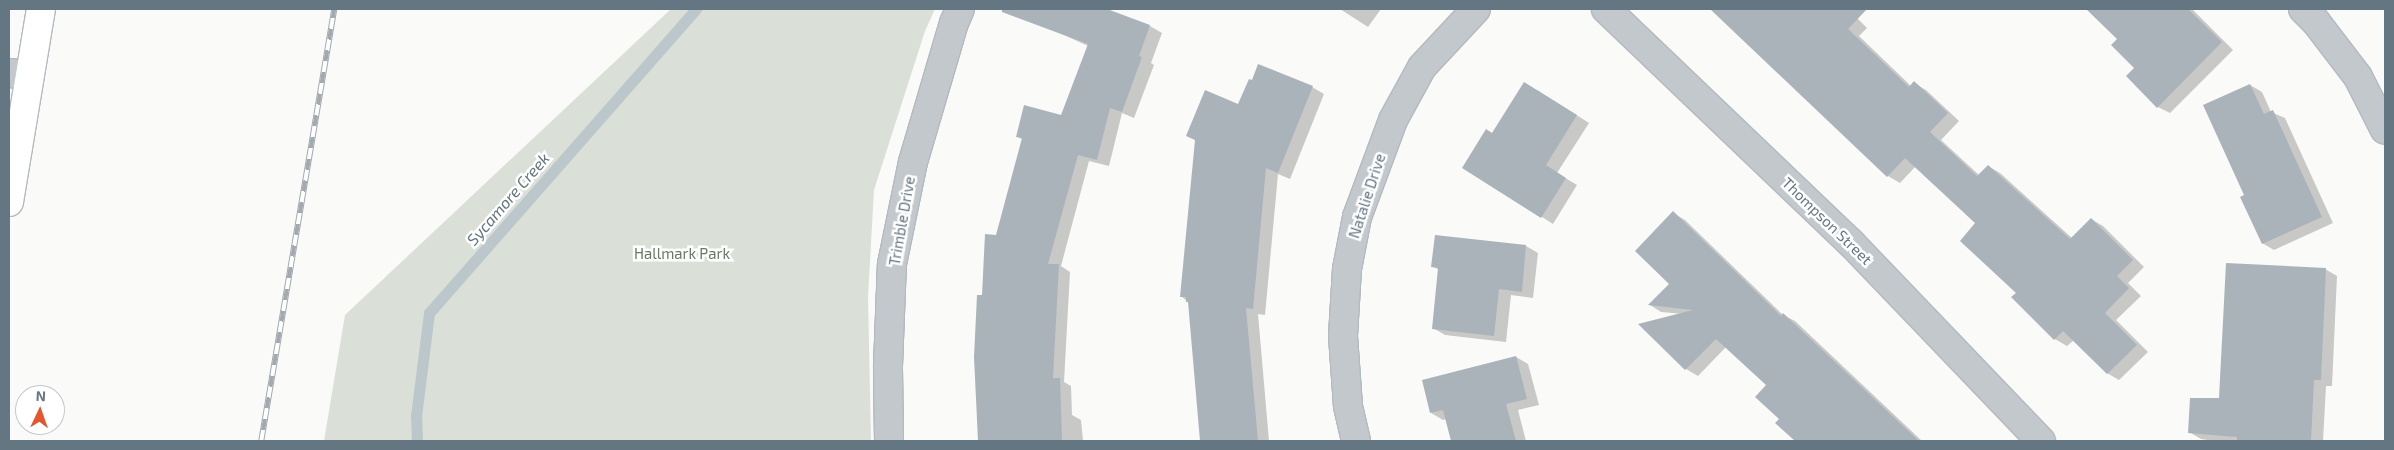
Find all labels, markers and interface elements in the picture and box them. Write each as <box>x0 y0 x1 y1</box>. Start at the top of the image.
water label: Sycamore Creek <box>463 149 553 249</box>
street label: Natalie Drive <box>1345 151 1389 241</box>
street label: Thompson Street <box>1778 174 1876 268</box>
street label: Trimble Drive <box>885 175 919 267</box>
park label: Hallmark Park <box>634 245 730 263</box>
north arrow <box>15 385 65 435</box>
text: N <box>35 387 46 404</box>

